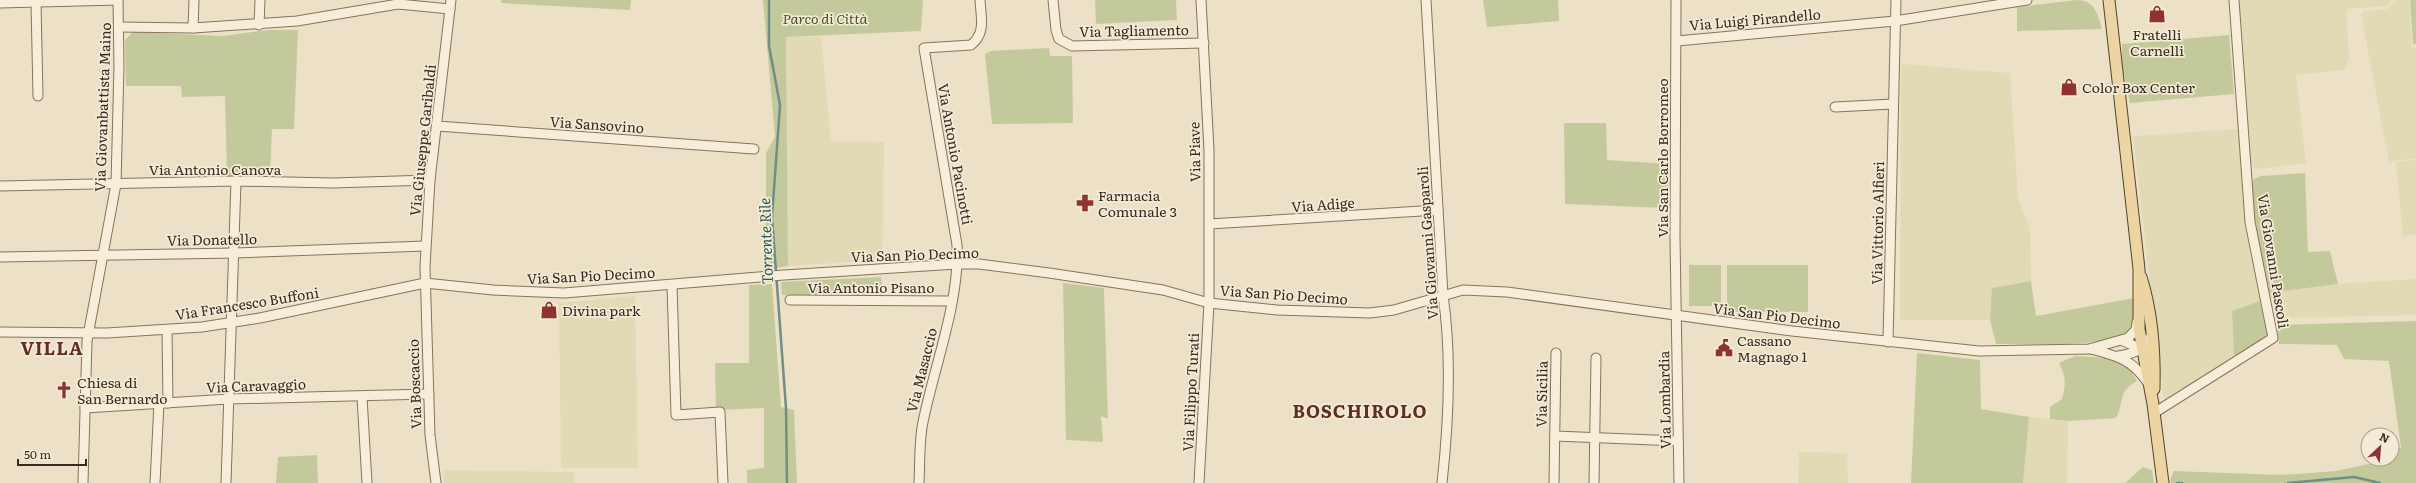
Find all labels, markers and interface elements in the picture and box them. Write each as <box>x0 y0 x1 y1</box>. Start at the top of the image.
street label: Via Luigi Pirandello <box>1688 3 1822 35</box>
shop icon: Fratelli Carnelli <box>2147 4 2167 24</box>
park label: Parco di Città <box>782 8 868 28</box>
street label: Via Tagliamento <box>1079 19 1189 41</box>
street label: Via Giovanbattista Maino <box>89 22 115 192</box>
place label: Fratelli Carnelli <box>2130 24 2184 60</box>
street label: Via Giuseppe Garibaldi <box>404 63 440 217</box>
shop icon: Color Box Center <box>2059 77 2079 97</box>
place label: Color Box Center <box>2082 77 2195 97</box>
street label: Via San Carlo Borromeo <box>1652 78 1672 238</box>
street label: Via Antonio Pacinotti <box>934 82 978 227</box>
street label: Via Sansovino <box>549 111 645 137</box>
street label: Via Piave <box>1183 122 1205 182</box>
street label: Via Antonio Canova <box>149 159 282 179</box>
street label: Via Vittorio Alfieri <box>1866 161 1888 285</box>
street label: Via Giovanni Gasparoli <box>1412 165 1442 320</box>
place label: Farmacia Comunale 3 <box>1098 185 1177 221</box>
street label: Via Adige <box>1291 192 1355 216</box>
street label: Via Giovanni Pascoli <box>2253 192 2295 330</box>
pharmacy icon: Farmacia Comunale 3 <box>1075 193 1095 213</box>
water label: Torrente Rile <box>752 197 778 285</box>
street label: Via Donatello <box>167 228 257 250</box>
street label: Via San Pio Decimo <box>851 242 979 266</box>
street label: Via San Pio Decimo <box>526 262 656 288</box>
street label: Via Antonio Pisano <box>808 277 934 297</box>
street label: Via San Pio Decimo <box>1219 280 1349 308</box>
street label: Via Francesco Buffoni <box>174 282 320 324</box>
street label: Via San Pio Decimo <box>1712 297 1842 333</box>
shop icon: Divina park <box>539 300 559 320</box>
place label: Divina park <box>562 300 641 320</box>
street label: Via Masaccio <box>901 325 941 415</box>
place label: Cassano Magnago 1 <box>1737 330 1807 366</box>
street label: Via Filippo Turati <box>1177 332 1203 452</box>
district label: VILLA <box>20 334 84 361</box>
public building icon: Cassano Magnago 1 <box>1714 338 1734 358</box>
street label: Via Boscaccio <box>402 339 426 429</box>
street label: Via Lombardia <box>1653 350 1675 449</box>
street label: Via Sicilia <box>1530 360 1552 428</box>
place label: Chiesa di San Bernardo <box>77 372 167 408</box>
street label: Via Caravaggio <box>206 373 306 397</box>
church icon: Chiesa di San Bernardo <box>54 380 74 400</box>
district label: BOSCHIROLO <box>1292 397 1428 424</box>
north arrow <box>2360 427 2400 467</box>
text: N <box>2377 428 2392 446</box>
scale bar <box>18 441 86 467</box>
text: 50 m <box>24 445 51 463</box>

